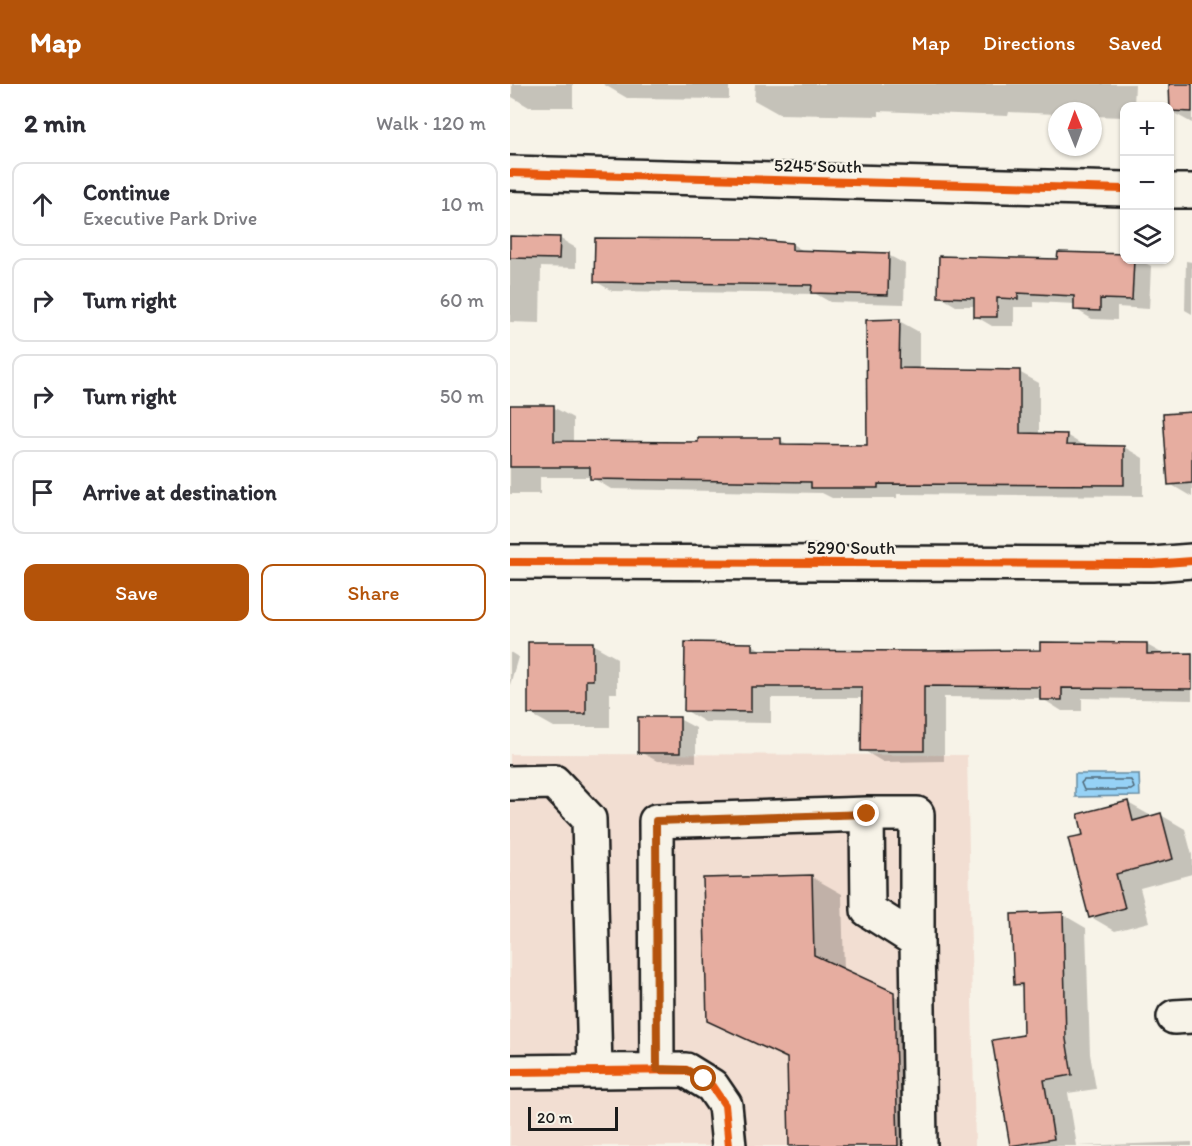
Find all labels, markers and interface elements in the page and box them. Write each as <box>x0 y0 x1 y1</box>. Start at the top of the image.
text: Map <box>30 25 81 59</box>
text: Map <box>912 30 950 55</box>
text: Directions <box>983 30 1075 55</box>
text: Saved <box>1108 30 1162 55</box>
north arrow <box>1048 102 1102 156</box>
map controls <box>1120 102 1174 264</box>
button: + <box>1120 102 1174 156</box>
text: 2 min <box>24 107 86 139</box>
text: Walk · 120 m <box>376 111 486 135</box>
street label: 5245 South <box>774 154 862 178</box>
button: − <box>1120 156 1174 210</box>
text: Continue <box>83 179 170 206</box>
icon: ahead <box>26 188 59 221</box>
text: 10 m <box>441 192 484 216</box>
text: Executive Park Drive <box>83 206 257 230</box>
button: layers <box>1120 210 1174 264</box>
icon: right <box>26 284 59 317</box>
text: Turn right <box>83 287 177 314</box>
text: 60 m <box>440 288 484 312</box>
icon: right <box>26 380 59 413</box>
text: Turn right <box>83 383 177 410</box>
text: 50 m <box>440 384 484 408</box>
icon: arrive <box>26 476 59 509</box>
text: Arrive at destination <box>83 479 277 506</box>
street label: 5290 South <box>807 537 895 559</box>
button: Save <box>24 564 249 621</box>
button: Share <box>261 564 486 621</box>
route end <box>853 800 879 826</box>
route start <box>690 1065 716 1091</box>
scale bar <box>528 1104 618 1132</box>
text: 20 m <box>537 1108 572 1127</box>

